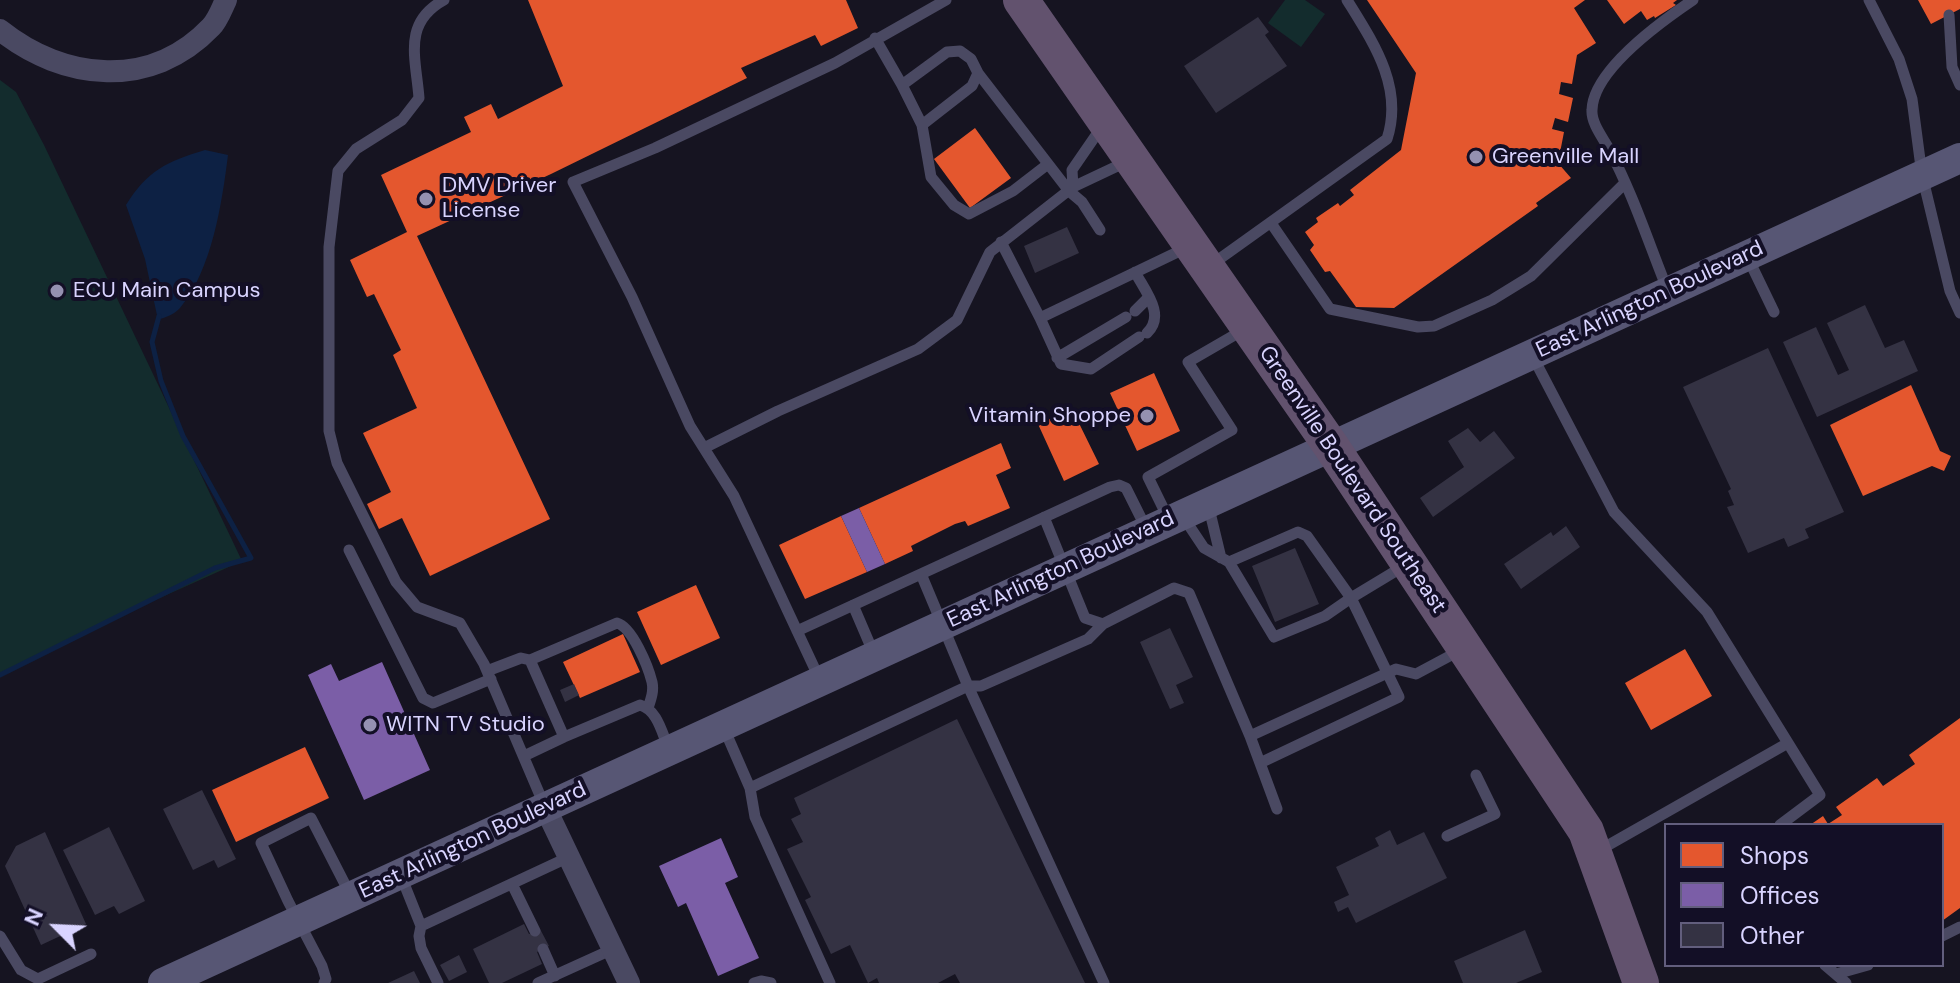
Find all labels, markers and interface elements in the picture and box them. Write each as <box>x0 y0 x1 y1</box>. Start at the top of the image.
place label: Greenville Mall <box>1492 144 1639 170</box>
marker: Greenville Mall <box>1467 148 1485 166</box>
place label: DMV Driver License <box>442 173 556 224</box>
marker: DMV Driver License <box>417 190 435 208</box>
street label: East Arlington Boulevard <box>1532 236 1768 364</box>
place label: ECU Main Campus <box>73 278 260 304</box>
marker: ECU Main Campus <box>48 282 66 300</box>
street label: Greenville Boulevard Southeast <box>1253 341 1451 619</box>
place label: Vitamin Shoppe <box>969 403 1131 429</box>
marker: Vitamin Shoppe <box>1138 407 1156 425</box>
street label: East Arlington Boulevard <box>943 506 1179 634</box>
place label: WITN TV Studio <box>386 712 545 738</box>
marker: WITN TV Studio <box>361 716 379 734</box>
street label: East Arlington Boulevard <box>355 777 591 905</box>
legend <box>1664 823 1944 967</box>
text: Shops <box>1740 840 1809 871</box>
text: Offices <box>1740 880 1820 911</box>
north arrow <box>16 887 96 967</box>
text: N <box>17 904 50 930</box>
text: Other <box>1740 920 1804 951</box>

